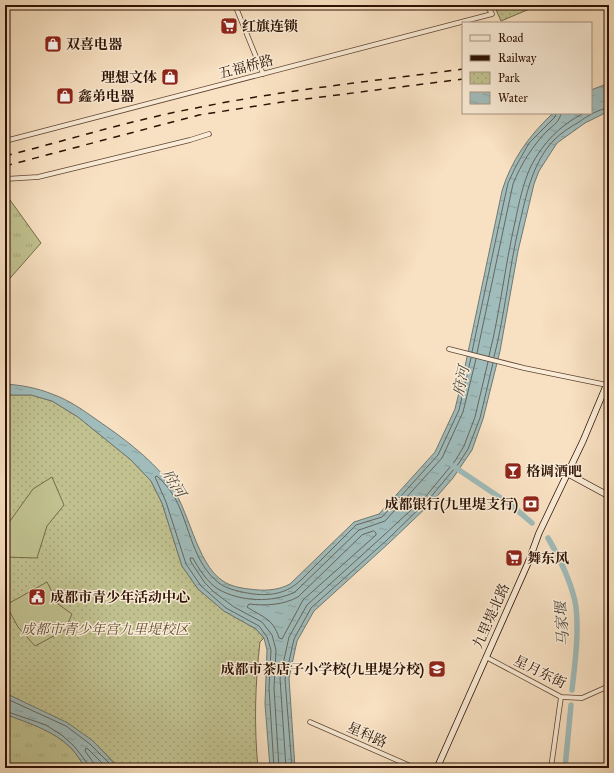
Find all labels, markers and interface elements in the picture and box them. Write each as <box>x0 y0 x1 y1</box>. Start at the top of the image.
supermarket icon: 红旗连锁 <box>219 16 239 36</box>
place label: 红旗连锁 <box>242 18 298 35</box>
legend <box>462 22 592 114</box>
text: Road <box>498 31 524 45</box>
shop icon: 双喜电器 <box>43 34 63 54</box>
place label: 双喜电器 <box>66 36 123 53</box>
text: Railway <box>498 51 537 65</box>
street label: 五福桥路 <box>217 52 275 82</box>
shop icon: 理想文体 <box>160 67 180 87</box>
place label: 理想文体 <box>101 69 157 86</box>
text: Park <box>498 71 520 85</box>
shop icon: 鑫弟电器 <box>55 86 75 106</box>
place label: 鑫弟电器 <box>78 88 135 105</box>
text: Water <box>498 91 528 105</box>
water label: 府河 <box>449 361 474 398</box>
bar icon: 格调酒吧 <box>503 461 523 481</box>
place label: 格调酒吧 <box>526 463 582 480</box>
water label: 府河 <box>159 466 191 503</box>
bank icon: 成都银行(九里堤支行) <box>521 494 541 514</box>
place label: 成都银行(九里堤支行) <box>384 496 518 514</box>
supermarket icon: 舞东风 <box>504 548 524 568</box>
place label: 舞东风 <box>527 550 569 567</box>
street label: 九里堤北路 <box>469 581 513 651</box>
public building icon: 成都市青少年活动中心 <box>27 587 47 607</box>
place label: 成都市青少年活动中心 <box>50 589 190 606</box>
water label: 马家堰 <box>551 598 573 647</box>
park label: 成都市青少年宫九里堤校区 <box>21 621 191 638</box>
street label: 星月东街 <box>511 652 569 692</box>
school or university icon: 成都市茶店子小学校(九里堤分校) <box>427 659 447 679</box>
place label: 成都市茶店子小学校(九里堤分校) <box>220 661 424 679</box>
street label: 星科路 <box>344 719 390 751</box>

